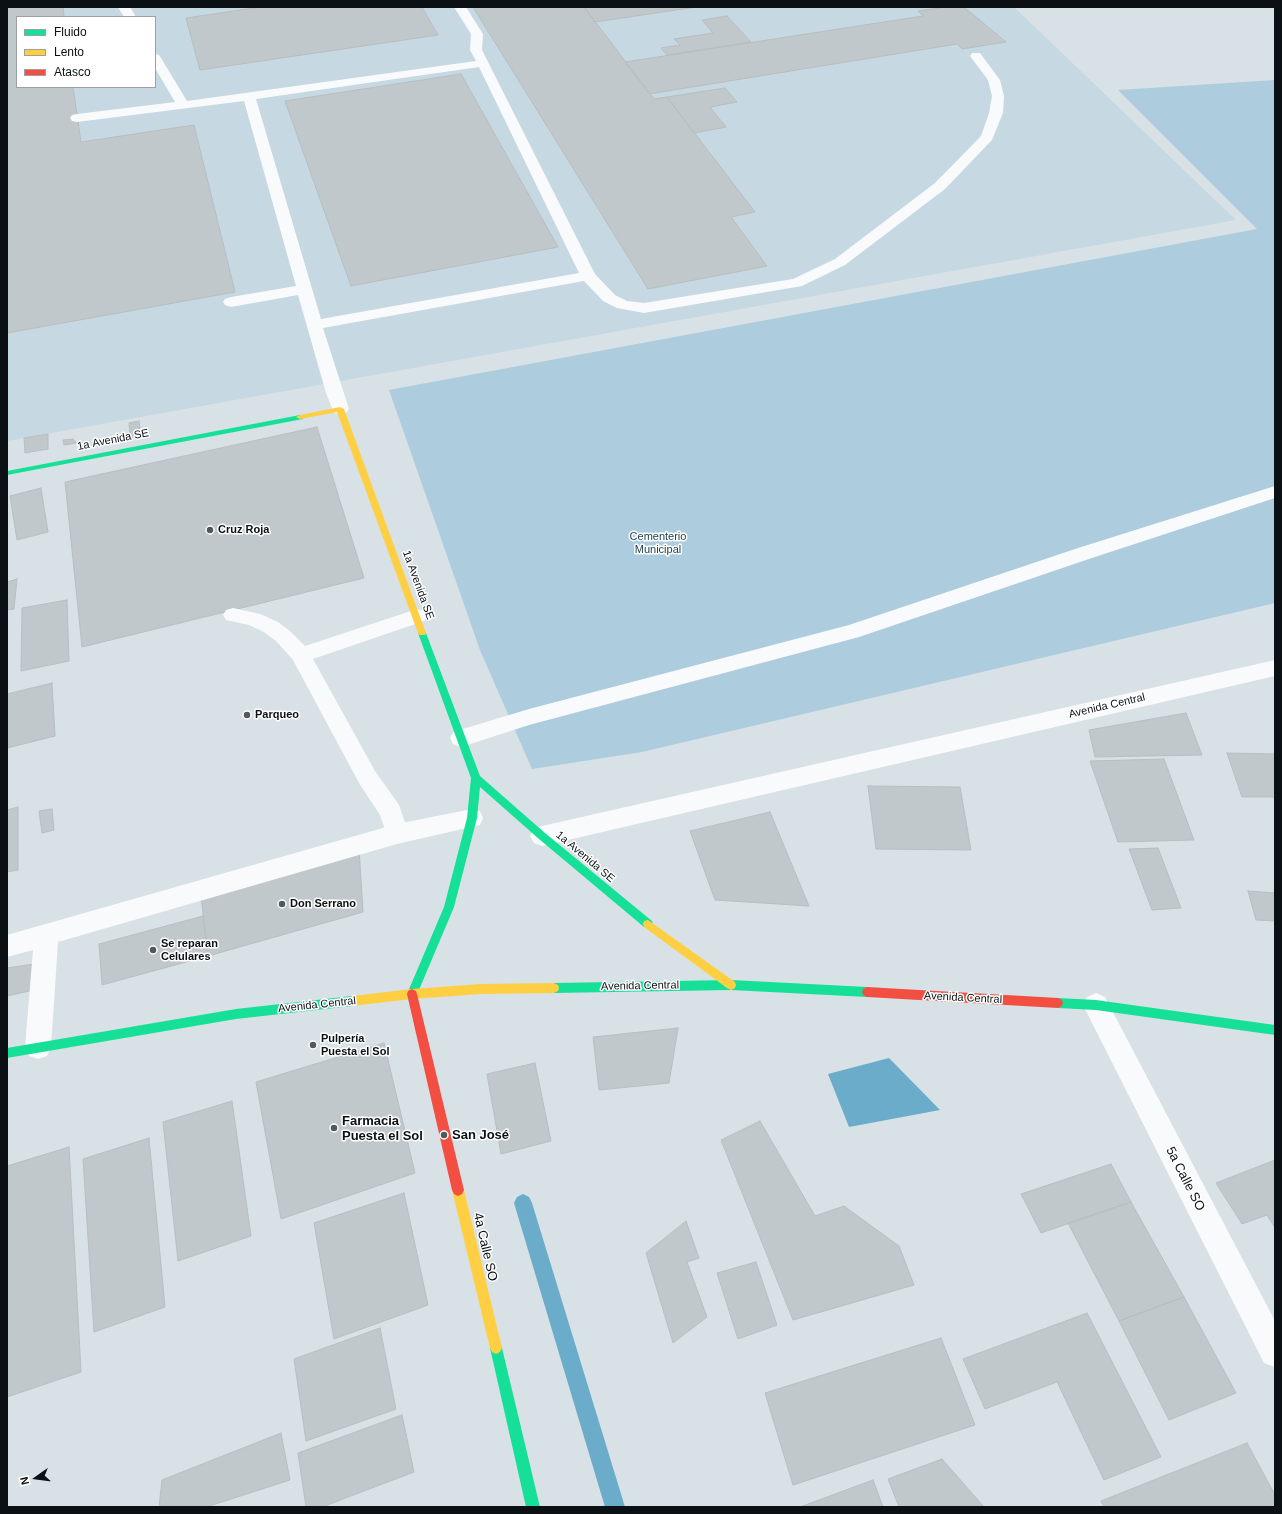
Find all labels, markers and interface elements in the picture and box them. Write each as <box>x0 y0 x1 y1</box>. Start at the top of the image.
legend <box>16 16 156 88</box>
text: Fluido <box>54 25 87 39</box>
text: Lento <box>54 45 84 59</box>
text: Atasco <box>54 65 91 79</box>
street label: 1a Avenida SE <box>76 427 150 453</box>
place label: Cruz Roja <box>218 523 269 537</box>
marker: Cruz Roja <box>205 525 215 535</box>
park label: Cementerio Municipal <box>630 530 686 556</box>
street label: 1a Avenida SE <box>399 549 437 621</box>
street label: Avenida Central <box>1067 691 1147 721</box>
place label: Parqueo <box>255 708 299 722</box>
marker: Parqueo <box>242 710 252 720</box>
street label: 1a Avenida SE <box>553 829 617 885</box>
place label: Don Serrano <box>290 897 356 911</box>
marker: Don Serrano <box>277 899 287 909</box>
place label: Se reparan Celulares <box>161 937 218 963</box>
marker: Se reparan Celulares <box>148 945 158 955</box>
street label: Avenida Central <box>601 979 679 993</box>
street label: Avenida Central <box>924 989 1002 1007</box>
street label: Avenida Central <box>277 994 357 1016</box>
place label: Pulpería Puesta el Sol <box>321 1032 389 1058</box>
marker: Pulpería Puesta el Sol <box>308 1040 318 1050</box>
place label: Farmacia Puesta el Sol <box>342 1113 423 1144</box>
marker: Farmacia Puesta el Sol <box>329 1123 339 1133</box>
place label: San José <box>452 1127 509 1143</box>
marker: San José <box>439 1130 449 1140</box>
street label: 5a Calle SO <box>1162 1144 1208 1214</box>
street label: 4a Calle SO <box>470 1211 500 1283</box>
north arrow <box>16 1458 56 1498</box>
text: N <box>18 1476 31 1486</box>

